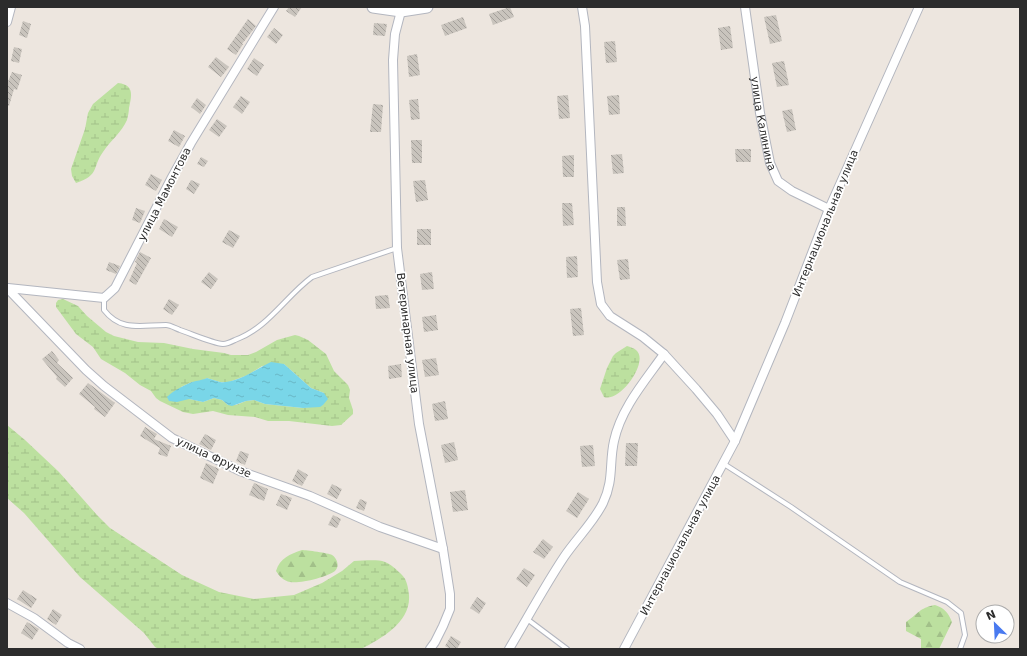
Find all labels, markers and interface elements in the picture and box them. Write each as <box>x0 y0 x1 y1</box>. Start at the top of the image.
street label: улица Калинина <box>748 76 779 173</box>
street label: улица Мамонтова <box>135 145 194 243</box>
street label: Интернациональная улица <box>790 148 861 299</box>
street label: Ветеринарная улица <box>394 272 421 394</box>
street label: улица Фрунзе <box>174 434 254 481</box>
street label: Интернациональная улица <box>638 473 723 618</box>
north arrow <box>975 604 1015 644</box>
text: N <box>984 608 998 623</box>

